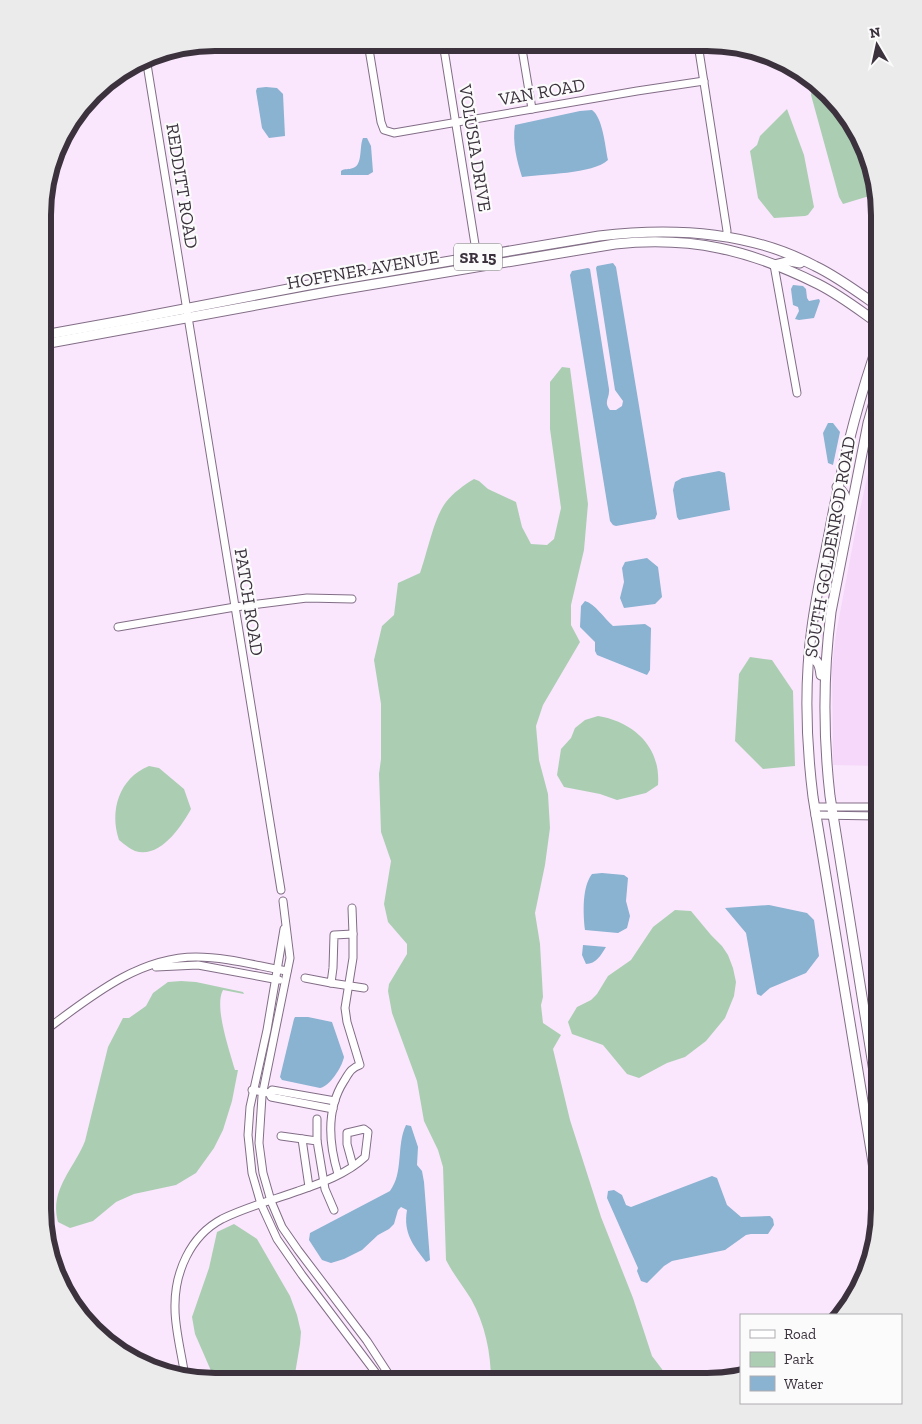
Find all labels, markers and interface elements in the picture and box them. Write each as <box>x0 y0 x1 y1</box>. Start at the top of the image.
north arrow <box>852 20 902 70</box>
text: N <box>868 23 882 42</box>
street label: VAN ROAD <box>496 74 587 111</box>
street label: VOLUSIA DRIVE <box>454 82 496 213</box>
street label: REDDITT ROAD <box>161 122 203 250</box>
road number: SR 15 <box>454 243 502 270</box>
street label: HOFFNER AVENUE <box>285 246 441 294</box>
street label: SOUTH GOLDENROD ROAD <box>800 435 860 659</box>
street label: PATCH ROAD <box>230 547 268 657</box>
legend <box>740 1314 902 1404</box>
text: Road <box>784 1325 817 1343</box>
text: Park <box>784 1350 814 1368</box>
text: Water <box>784 1375 824 1393</box>

